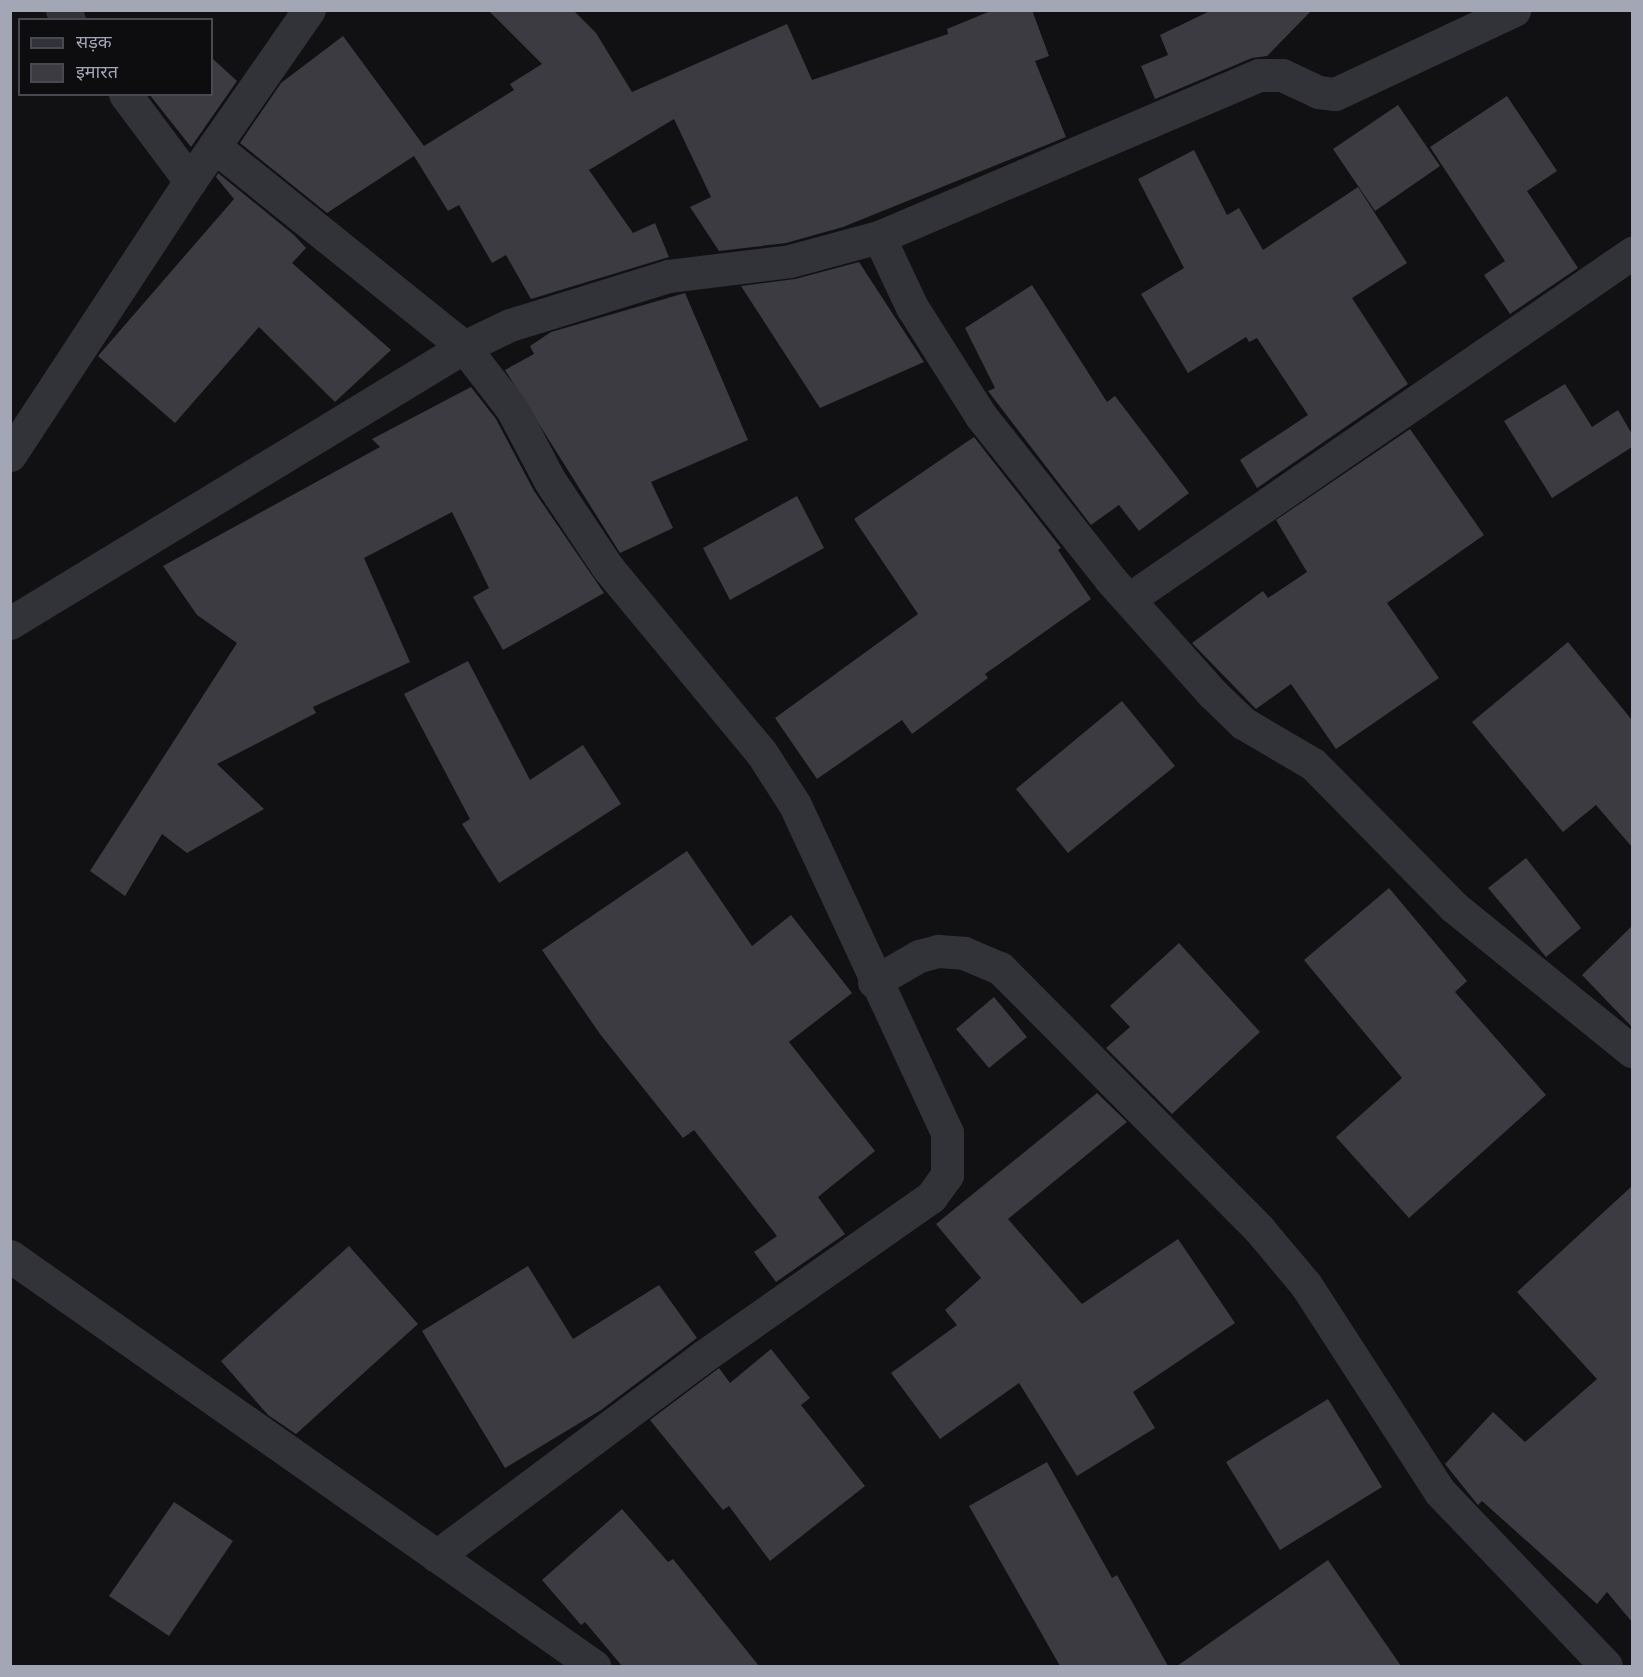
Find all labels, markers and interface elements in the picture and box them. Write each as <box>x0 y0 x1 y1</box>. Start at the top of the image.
legend <box>18 18 213 96</box>
text: सड़क <box>76 31 112 53</box>
text: इमारत <box>76 61 118 83</box>

